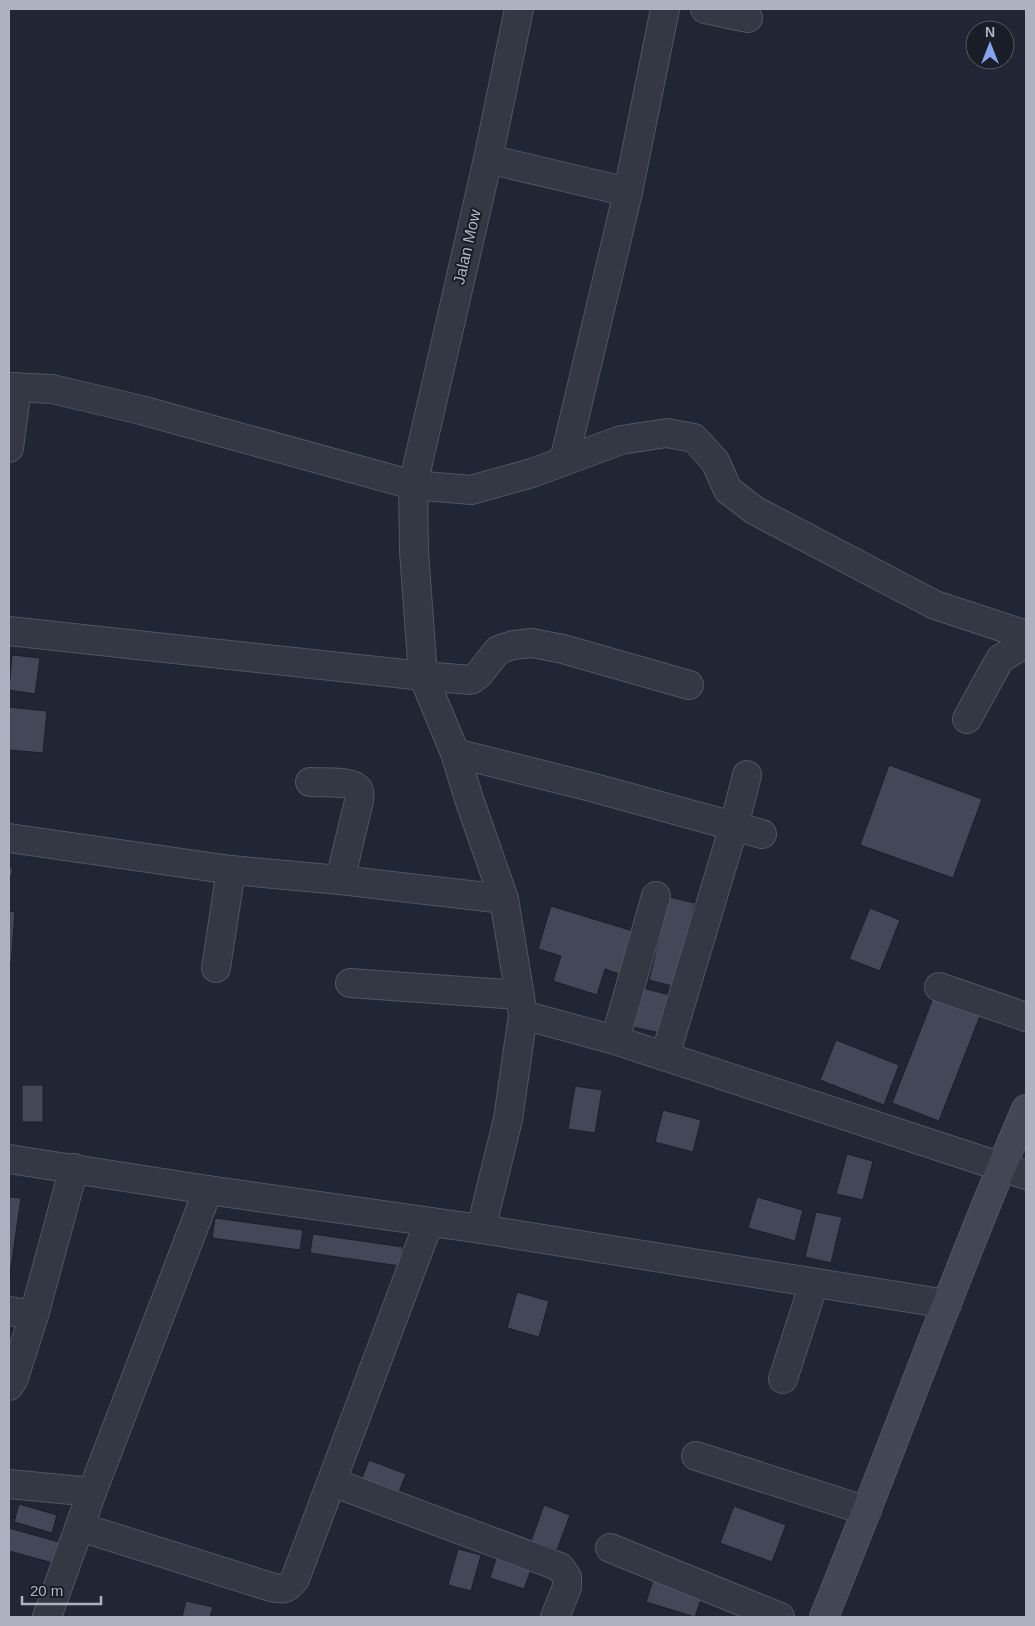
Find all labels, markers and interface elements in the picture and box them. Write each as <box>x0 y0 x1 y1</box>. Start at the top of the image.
north arrow <box>965 20 1015 70</box>
text: N <box>985 24 995 40</box>
street label: Jalan Mow <box>450 207 484 286</box>
scale bar <box>22 1574 101 1606</box>
text: 20 m <box>30 1582 63 1599</box>

